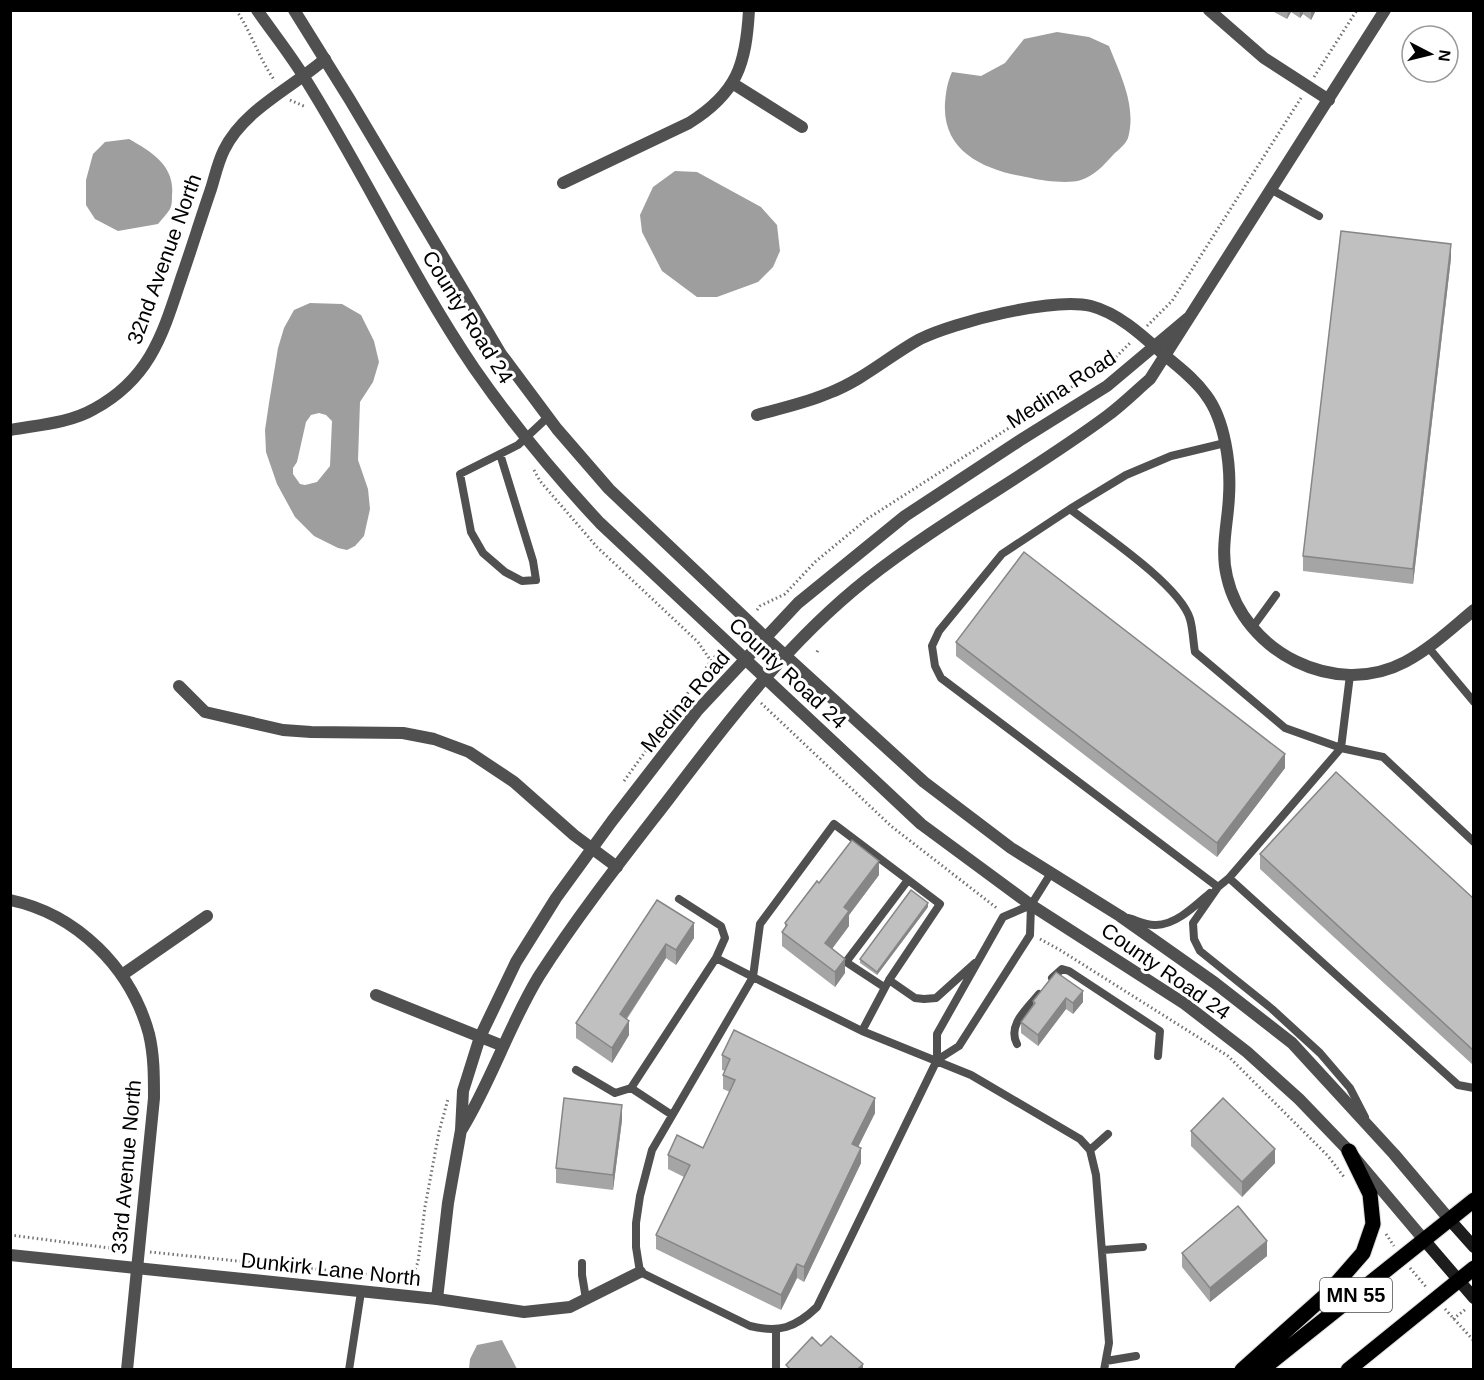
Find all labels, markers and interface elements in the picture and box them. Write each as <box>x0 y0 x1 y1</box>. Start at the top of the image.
north arrow <box>1400 24 1460 84</box>
text: N <box>1435 49 1454 63</box>
street label: 32nd Avenue North <box>123 171 205 347</box>
street label: County Road 24 <box>418 247 518 388</box>
street label: Medina Road <box>1002 345 1120 433</box>
street label: County Road 24 <box>725 613 852 733</box>
street label: Medina Road <box>636 646 734 756</box>
street label: County Road 24 <box>1097 918 1235 1024</box>
street label: 33rd Avenue North <box>107 1079 145 1255</box>
street label: Dunkirk Lane North <box>240 1248 422 1290</box>
road number: MN 55 <box>1320 1278 1392 1312</box>

